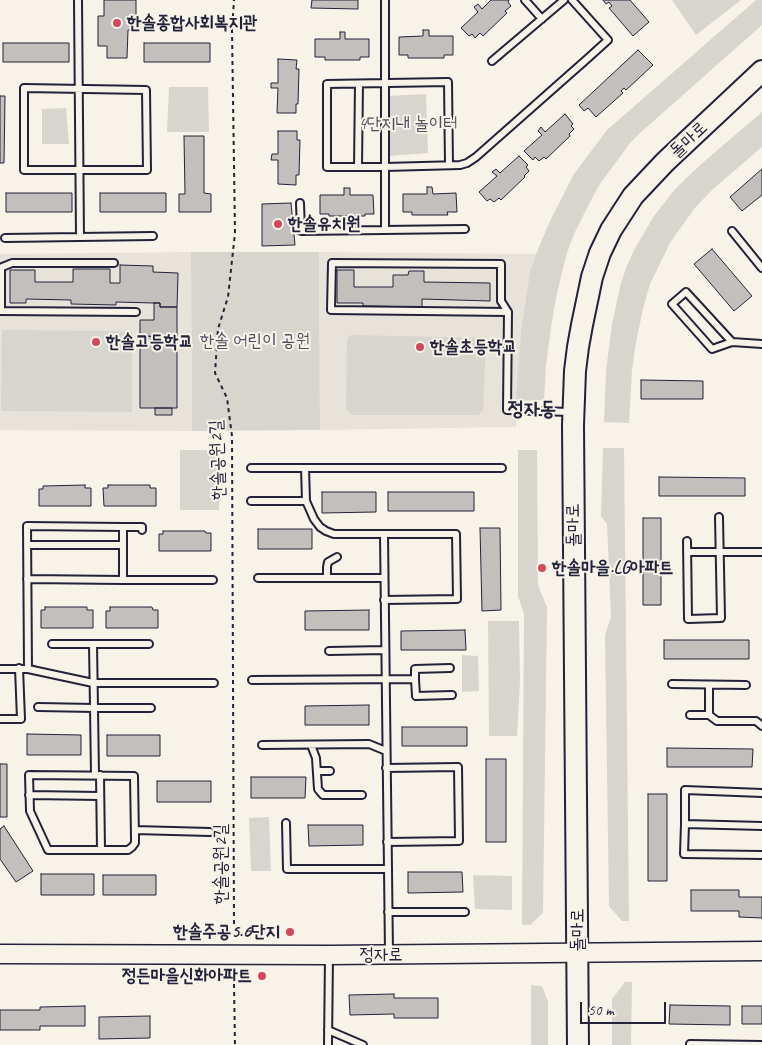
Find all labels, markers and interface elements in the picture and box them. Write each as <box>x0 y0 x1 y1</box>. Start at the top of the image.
place label: 한솔종합사회복지관 <box>127 12 257 34</box>
marker: 한솔종합사회복지관 <box>111 17 123 29</box>
park label: 4단지내 놀이터 <box>358 113 458 135</box>
street label: 돌마로 <box>666 117 712 163</box>
place label: 한솔유치원 <box>288 213 360 235</box>
marker: 한솔유치원 <box>272 218 284 230</box>
park label: 한솔 어린이 공원 <box>200 330 310 352</box>
place label: 한솔고등학교 <box>106 331 193 353</box>
marker: 한솔고등학교 <box>90 336 102 348</box>
place label: 한솔초등학교 <box>430 336 517 358</box>
marker: 한솔초등학교 <box>414 341 426 353</box>
district label: 정자동 <box>508 398 556 422</box>
street label: 한솔공원2길 <box>206 419 230 501</box>
street label: 돌마로 <box>563 503 585 547</box>
place label: 한솔마을.LG아파트 <box>552 557 673 579</box>
marker: 한솔마을.LG아파트 <box>536 562 548 574</box>
street label: 한솔공원2길 <box>210 824 232 904</box>
street label: 돌마로 <box>567 908 589 952</box>
place label: 한솔주공5.6단지 <box>173 921 280 943</box>
marker: 한솔주공5.6단지 <box>284 926 296 938</box>
street label: 정자로 <box>359 944 403 966</box>
place label: 정든마을신화아파트 <box>122 965 252 987</box>
marker: 정든마을신화아파트 <box>256 970 268 982</box>
scale bar <box>582 992 668 1024</box>
text: 50 m <box>588 1001 614 1020</box>

